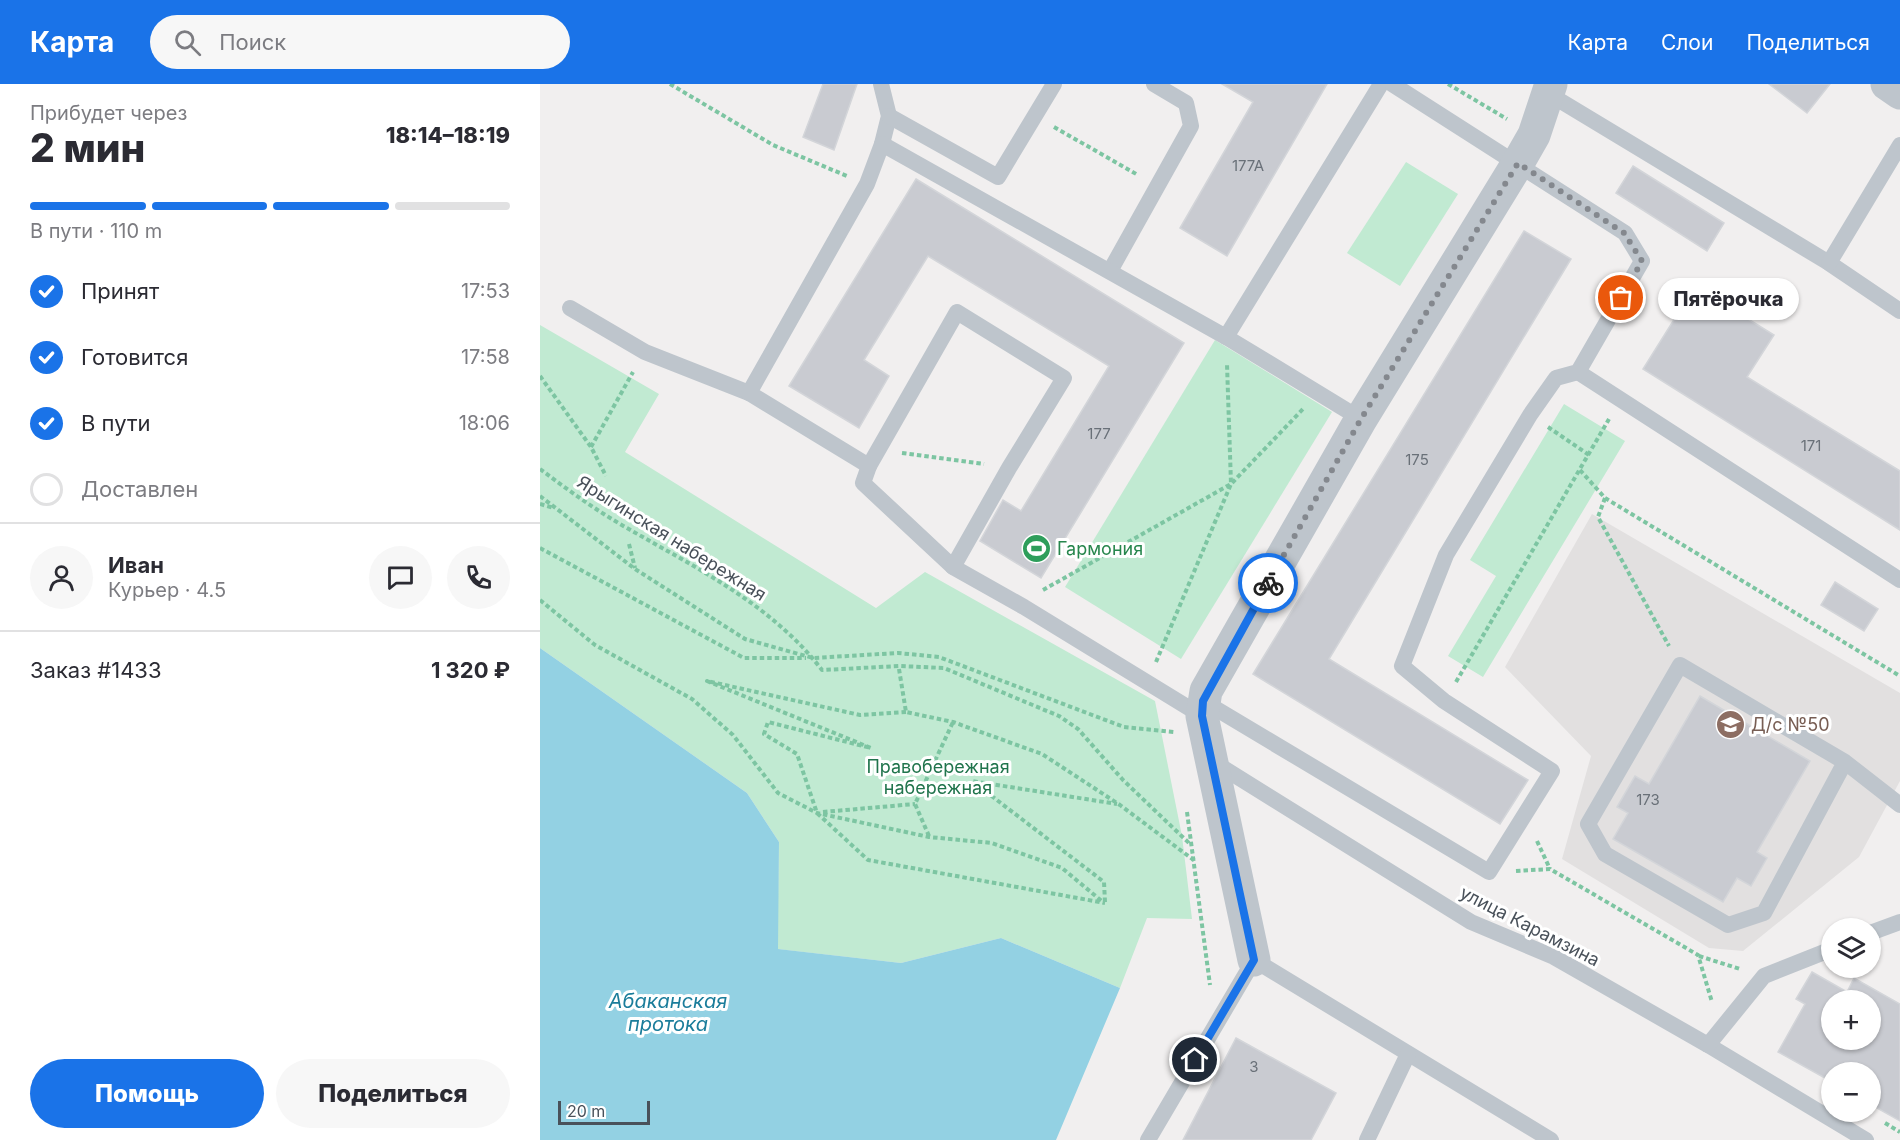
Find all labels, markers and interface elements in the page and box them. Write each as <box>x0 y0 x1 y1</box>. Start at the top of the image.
search box <box>150 15 570 69</box>
text: Карта <box>30 25 114 59</box>
icon: search <box>171 26 204 59</box>
text: Поиск <box>219 29 286 55</box>
text: Карта <box>1568 30 1628 55</box>
text: Слои <box>1661 30 1713 55</box>
text: Поделиться <box>1746 30 1870 55</box>
text: Прибудет через <box>30 101 187 125</box>
text: 18:14–18:19 <box>386 122 510 148</box>
text: 2 мин <box>30 124 145 171</box>
house number: 177А <box>1232 156 1264 175</box>
text: В пути · 110 m <box>30 219 162 243</box>
pin <box>1595 272 1646 323</box>
icon: check <box>30 275 63 308</box>
callout: Пятёрочка <box>1657 277 1798 319</box>
text: Принят <box>81 278 159 304</box>
text: 17:53 <box>461 279 510 303</box>
icon: bag <box>1604 281 1637 314</box>
text: Пятёрочка <box>1673 287 1784 311</box>
icon: check <box>30 341 63 374</box>
text: Готовится <box>81 344 188 370</box>
text: 17:58 <box>461 345 510 369</box>
icon: check <box>30 407 63 440</box>
text: В пути <box>81 410 150 436</box>
text: 18:06 <box>459 411 510 435</box>
house number: 177 <box>1087 424 1111 443</box>
house number: 171 <box>1801 436 1821 455</box>
house number: 175 <box>1405 450 1429 469</box>
street label: Ярыгинская набережная <box>574 471 770 605</box>
text: Доставлен <box>81 476 198 502</box>
sports icon: Гармония <box>1020 532 1052 564</box>
place label: Гармония <box>1057 538 1143 559</box>
button: person <box>30 546 93 609</box>
button: chat <box>369 546 432 609</box>
button: phone <box>447 546 510 609</box>
text: Иван <box>108 552 164 578</box>
courier <box>1238 553 1298 613</box>
icon: bike <box>1252 567 1285 600</box>
text: Курьер · 4.5 <box>108 578 226 602</box>
text: Заказ #1433 <box>30 657 162 683</box>
text: 1 320 ₽ <box>431 657 510 683</box>
school or university icon: Д/с №50 <box>1714 708 1746 740</box>
place label: Д/с №50 <box>1751 714 1830 735</box>
park label: Правобережная набережная <box>866 756 1010 798</box>
house number: 173 <box>1636 790 1660 809</box>
street label: улица Карамзина <box>1457 882 1603 970</box>
map controls <box>1821 918 1881 1122</box>
button: layers <box>1821 918 1881 978</box>
water label: Абаканская протока <box>608 989 727 1036</box>
button: + <box>1821 990 1881 1050</box>
pin <box>1169 1034 1220 1085</box>
icon: home <box>1178 1043 1211 1076</box>
house number: 3 <box>1249 1057 1259 1076</box>
button: Помощь <box>30 1059 264 1128</box>
button: Поделиться <box>276 1059 510 1128</box>
button: − <box>1821 1062 1881 1122</box>
scale bar <box>558 1098 650 1126</box>
text: 20 m <box>567 1101 605 1121</box>

